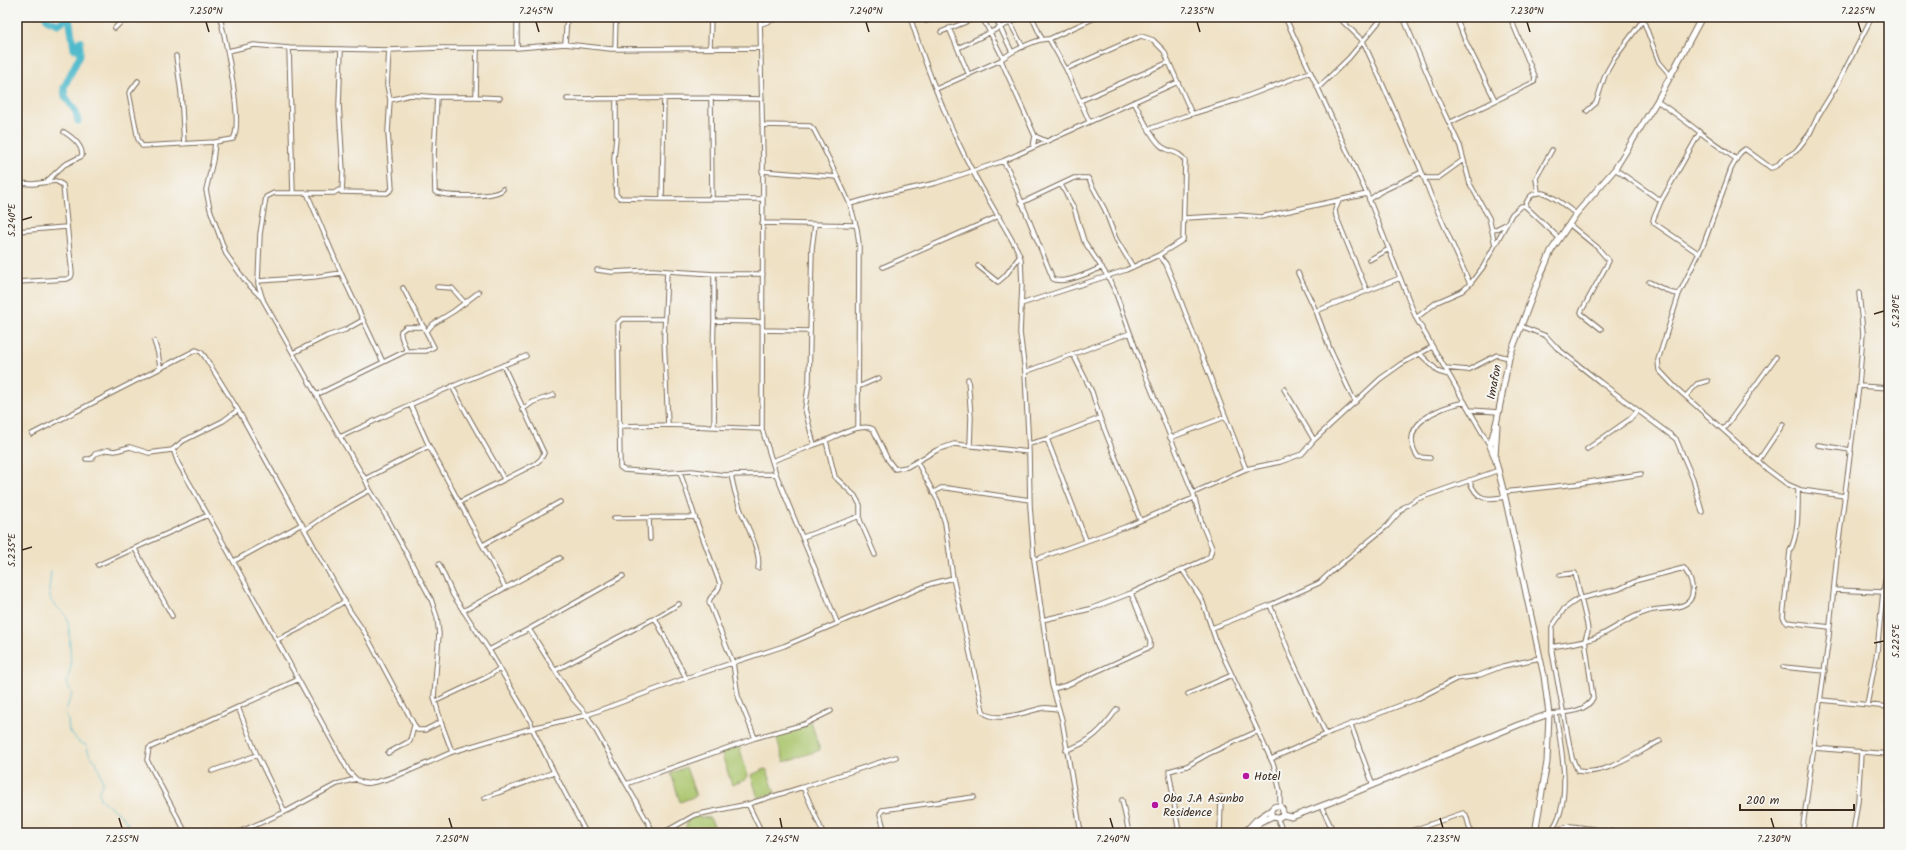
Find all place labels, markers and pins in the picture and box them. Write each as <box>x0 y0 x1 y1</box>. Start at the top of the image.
place label: Hotel <box>1254 767 1281 786</box>
marker: Hotel <box>1241 771 1251 781</box>
place label: Oba J.A Asunbo Residence <box>1163 789 1244 822</box>
marker: Oba J.A Asunbo Residence <box>1150 800 1160 810</box>

